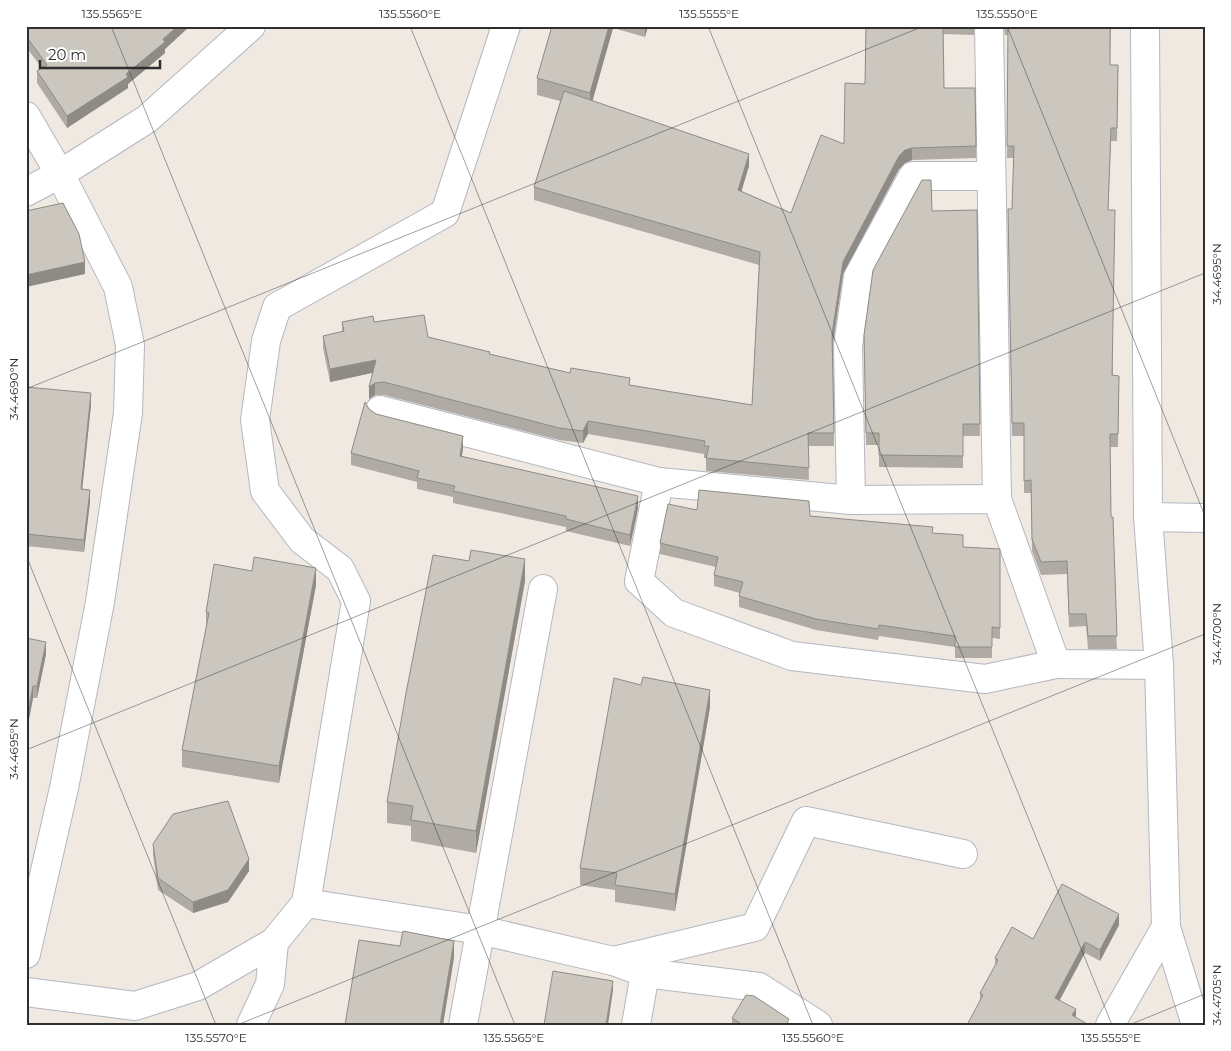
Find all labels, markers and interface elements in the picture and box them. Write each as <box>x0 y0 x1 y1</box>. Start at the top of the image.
text: 135.5565°E <box>82 6 142 21</box>
text: 135.5560°E <box>379 6 441 21</box>
text: 135.5555°E <box>679 6 739 21</box>
text: 135.5550°E <box>976 6 1038 21</box>
scale bar <box>40 38 160 70</box>
text: 20 m <box>48 45 86 64</box>
text: 34.4695°N <box>1209 243 1224 305</box>
text: 34.4690°N <box>6 358 21 420</box>
text: 34.4700°N <box>1209 603 1224 665</box>
text: 34.4695°N <box>6 718 21 780</box>
text: 34.4705°N <box>1209 965 1224 1025</box>
text: 135.5570°E <box>185 1030 247 1045</box>
text: 135.5565°E <box>484 1030 544 1045</box>
text: 135.5560°E <box>782 1030 844 1045</box>
text: 135.5555°E <box>1081 1030 1141 1045</box>

